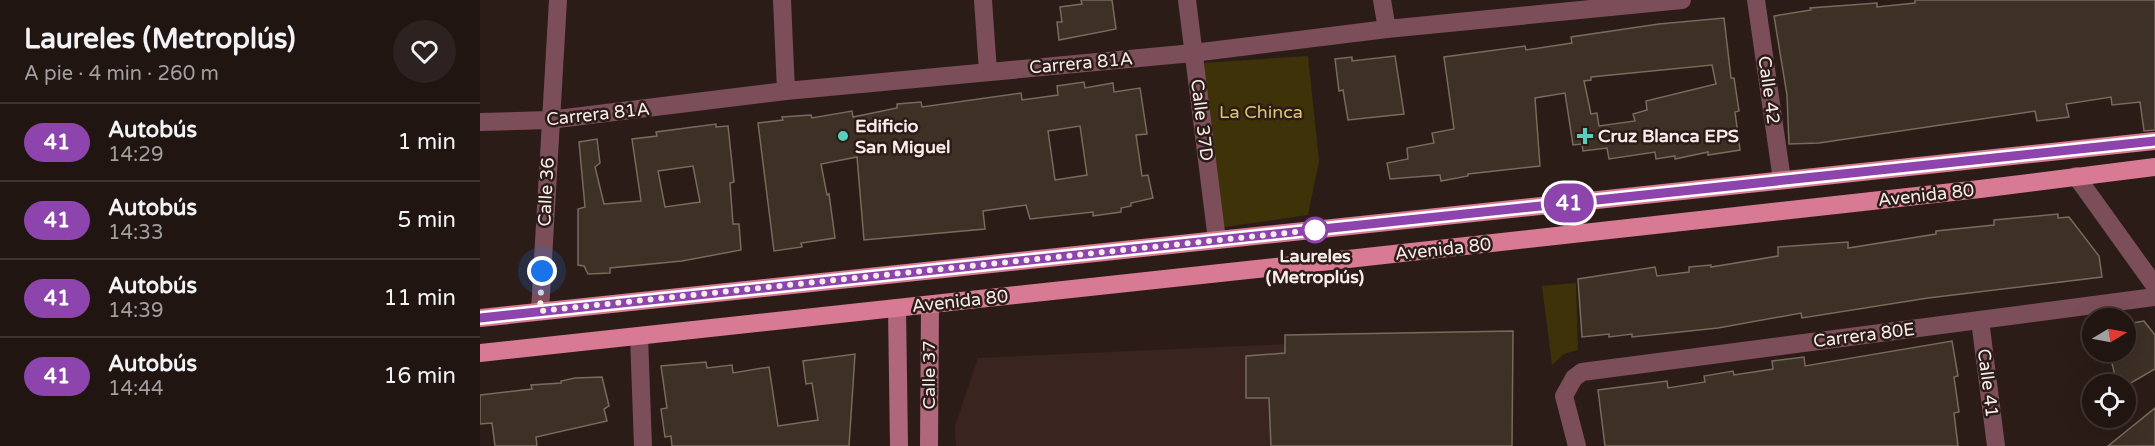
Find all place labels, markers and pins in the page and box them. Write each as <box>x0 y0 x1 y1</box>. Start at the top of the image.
place label: Edificio San Miguel <box>855 115 951 158</box>
place label: Cruz Blanca EPS <box>1598 125 1739 147</box>
marker: Cruz Blanca EPS <box>1576 127 1594 145</box>
marker: Edificio San Miguel <box>836 129 850 143</box>
marker: Laureles (Metroplús) <box>1302 217 1328 243</box>
place label: Laureles (Metroplús) <box>1266 245 1365 288</box>

